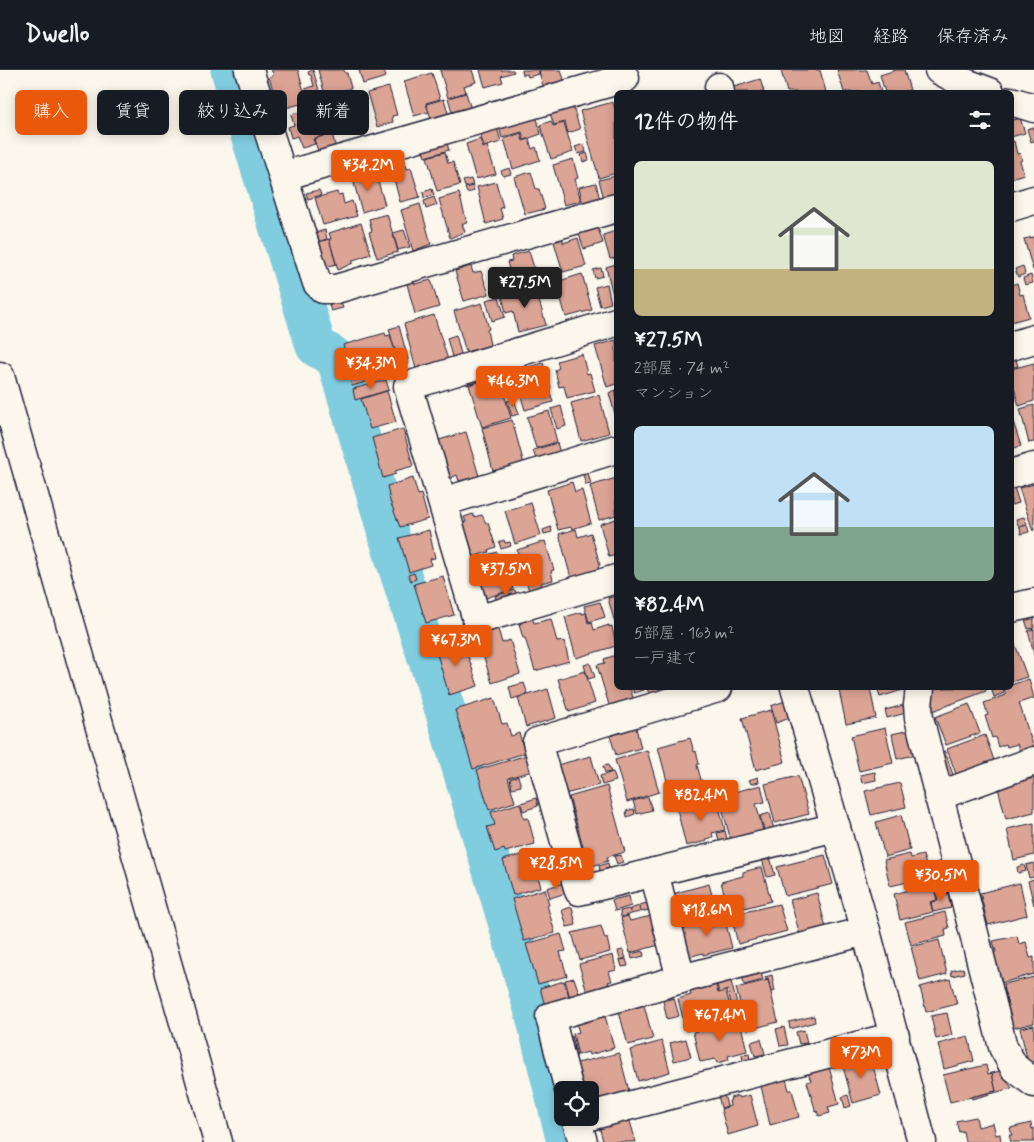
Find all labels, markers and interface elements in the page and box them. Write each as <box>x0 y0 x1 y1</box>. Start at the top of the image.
text: Dwello <box>25 19 90 50</box>
text: 地図 <box>809 25 845 49</box>
text: 経路 <box>873 25 909 49</box>
text: 保存済み <box>937 25 1009 49</box>
chip: 購入 <box>15 90 87 135</box>
chip: 賃貸 <box>97 90 169 135</box>
chip: 絞り込み <box>179 90 287 135</box>
chip: 新着 <box>297 90 369 135</box>
icon: filters <box>966 106 994 134</box>
text: 12件の物件 <box>634 108 738 136</box>
pin: ¥34.2M <box>327 150 409 192</box>
text: ¥34.2M <box>342 155 394 176</box>
icon: home <box>769 194 859 284</box>
pin: ¥27.5M <box>484 266 566 309</box>
text: ¥27.5M <box>499 272 551 293</box>
text: ¥27.5M <box>634 326 702 354</box>
pin: ¥34.3M <box>330 348 412 390</box>
text: ¥34.3M <box>346 353 396 374</box>
text: 2部屋 · 74 m² <box>634 358 730 379</box>
pin: ¥46.3M <box>472 366 554 408</box>
text: ¥46.3M <box>487 371 539 392</box>
text: マンション <box>634 383 713 404</box>
icon: home <box>769 459 859 549</box>
pin: ¥37.5M <box>465 554 547 596</box>
text: ¥37.5M <box>480 559 532 580</box>
text: ¥82.4M <box>634 591 704 619</box>
text: 5部屋 · 163 m² <box>634 623 735 644</box>
pin: ¥67.3M <box>415 624 497 667</box>
text: ¥67.3M <box>431 630 481 651</box>
text: 一戸建て <box>634 648 698 669</box>
pin: ¥82.4M <box>660 780 742 822</box>
text: ¥82.4M <box>674 785 728 806</box>
pin: ¥28.5M <box>515 848 597 890</box>
text: ¥28.5M <box>530 853 582 874</box>
pin: ¥30.5M <box>900 860 982 902</box>
text: ¥30.5M <box>915 865 967 886</box>
pin: ¥18.6M <box>666 894 748 937</box>
text: ¥18.6M <box>682 900 732 921</box>
pin: ¥67.4M <box>679 1000 761 1042</box>
text: ¥67.4M <box>694 1005 746 1026</box>
pin: ¥73M <box>831 1036 891 1079</box>
text: ¥73M <box>841 1042 881 1063</box>
map controls <box>554 1081 599 1126</box>
button: locate <box>554 1081 599 1126</box>

